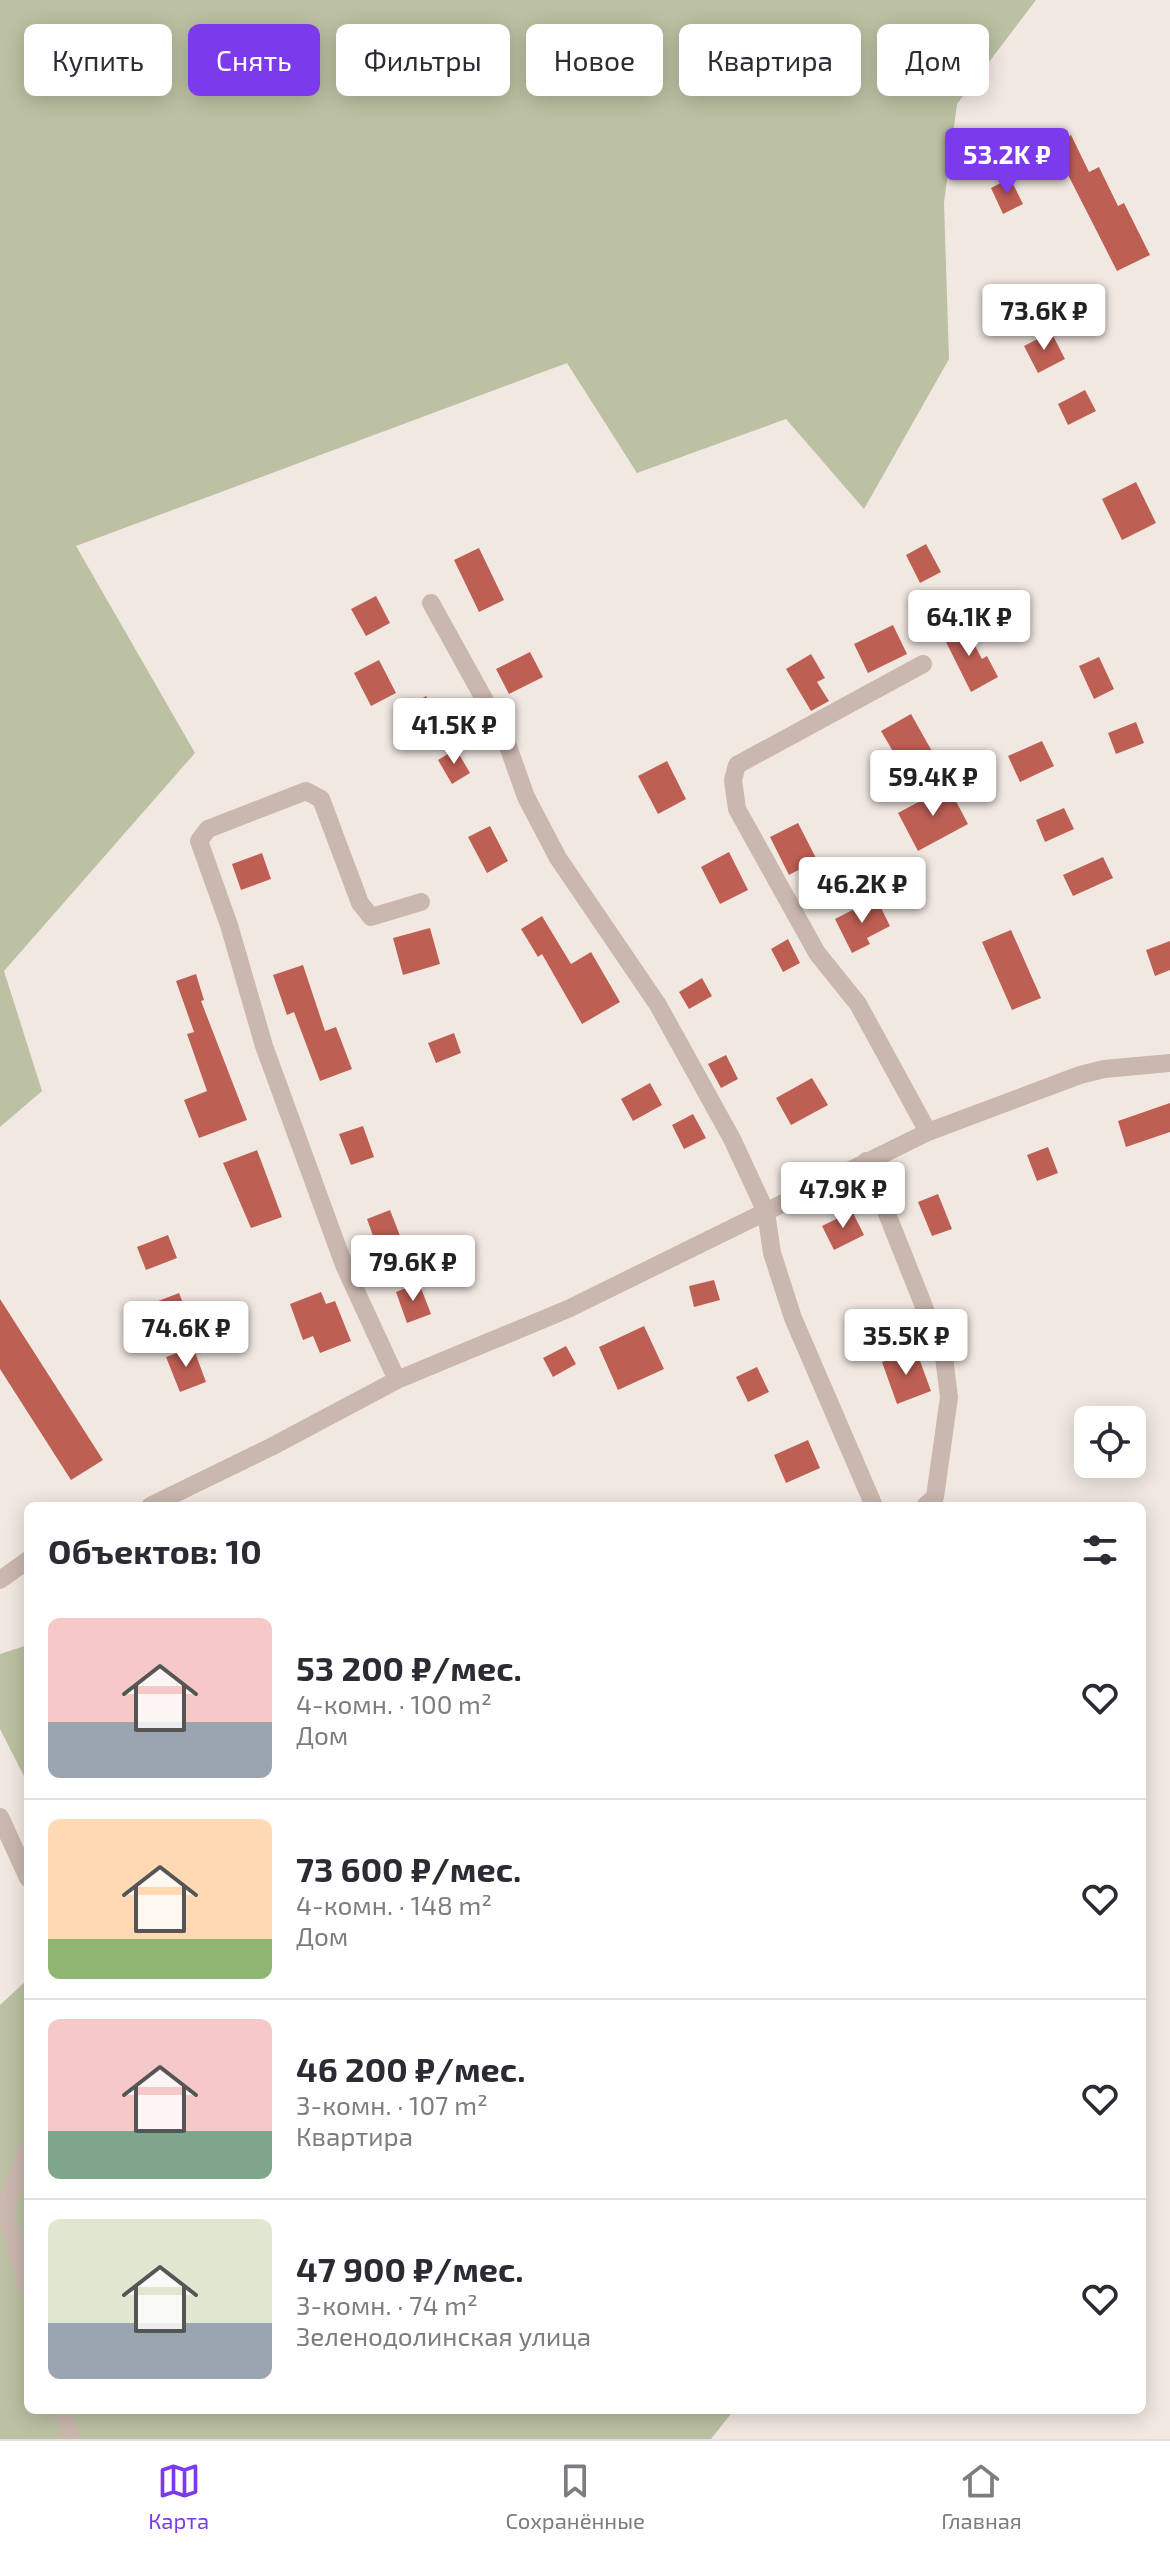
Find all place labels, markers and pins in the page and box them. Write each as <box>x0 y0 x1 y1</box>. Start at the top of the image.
pin: 53.2K ₽ <box>933 128 1081 196</box>
pin: 73.6K ₽ <box>970 284 1118 352</box>
pin: 64.1K ₽ <box>895 590 1043 658</box>
pin: 41.5K ₽ <box>380 698 528 766</box>
pin: 59.4K ₽ <box>859 750 1007 818</box>
pin: 46.2K ₽ <box>788 857 936 925</box>
pin: 47.9K ₽ <box>769 1162 917 1230</box>
pin: 79.6K ₽ <box>339 1235 487 1303</box>
pin: 74.6K ₽ <box>112 1301 260 1369</box>
pin: 35.5K ₽ <box>832 1309 980 1377</box>

